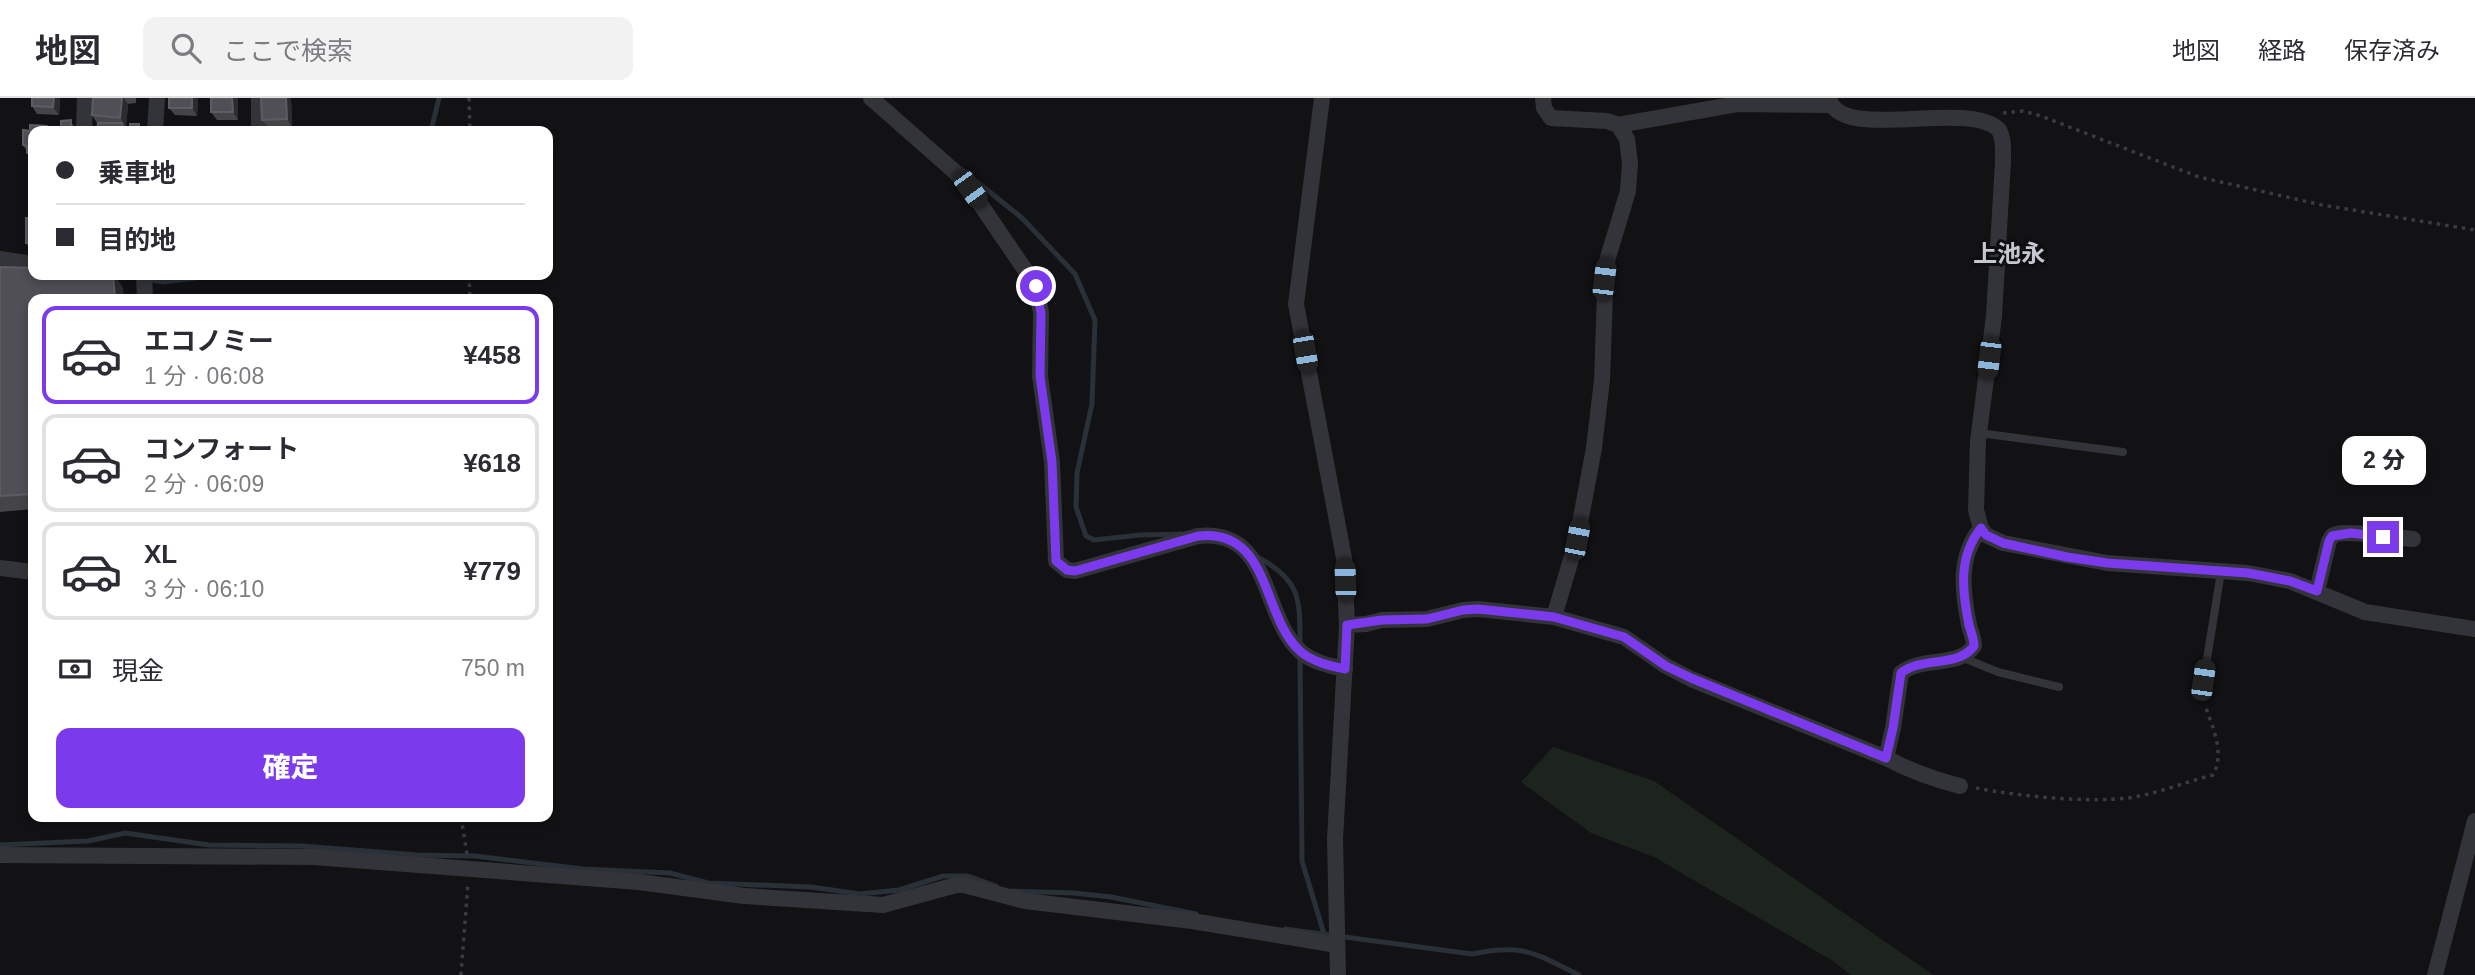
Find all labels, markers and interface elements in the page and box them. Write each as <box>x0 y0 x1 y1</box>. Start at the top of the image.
search box <box>143 17 633 80</box>
icon: search <box>167 29 205 67</box>
text: 地図 <box>35 32 101 69</box>
text: ここで検索 <box>223 36 353 66</box>
text: 地図 <box>2172 37 2220 64</box>
text: 経路 <box>2258 37 2306 64</box>
text: 保存済み <box>2344 37 2440 64</box>
text: 乗車地 <box>98 158 176 188</box>
car <box>950 166 991 212</box>
text: 目的地 <box>98 225 176 255</box>
district label: 上池永 <box>1973 240 2045 267</box>
car <box>1592 257 1617 301</box>
route start <box>1020 270 1052 302</box>
icon: car <box>60 324 123 387</box>
text: エコノミー <box>144 326 274 356</box>
car <box>1292 329 1319 375</box>
car <box>1977 336 2002 380</box>
text: ¥458 <box>463 340 521 370</box>
text: 1 分 · 06:08 <box>144 363 264 389</box>
icon: car <box>60 432 123 495</box>
text: コンフォート <box>144 434 299 464</box>
callout: 2 分 <box>2341 436 2425 484</box>
text: 2 分 <box>2363 447 2405 473</box>
text: ¥618 <box>463 448 521 478</box>
text: 2 分 · 06:09 <box>144 471 264 497</box>
car <box>1563 516 1592 562</box>
route end <box>2367 521 2399 553</box>
text: XL <box>144 539 177 569</box>
icon: car <box>60 540 123 603</box>
text: ¥779 <box>463 556 521 586</box>
car <box>1334 559 1357 601</box>
text: 3 分 · 06:10 <box>144 576 264 602</box>
icon: cash <box>56 650 94 688</box>
text: 750 m <box>461 655 525 681</box>
text: 現金 <box>112 656 164 686</box>
car <box>2190 658 2217 702</box>
button: 確定 <box>56 728 525 808</box>

